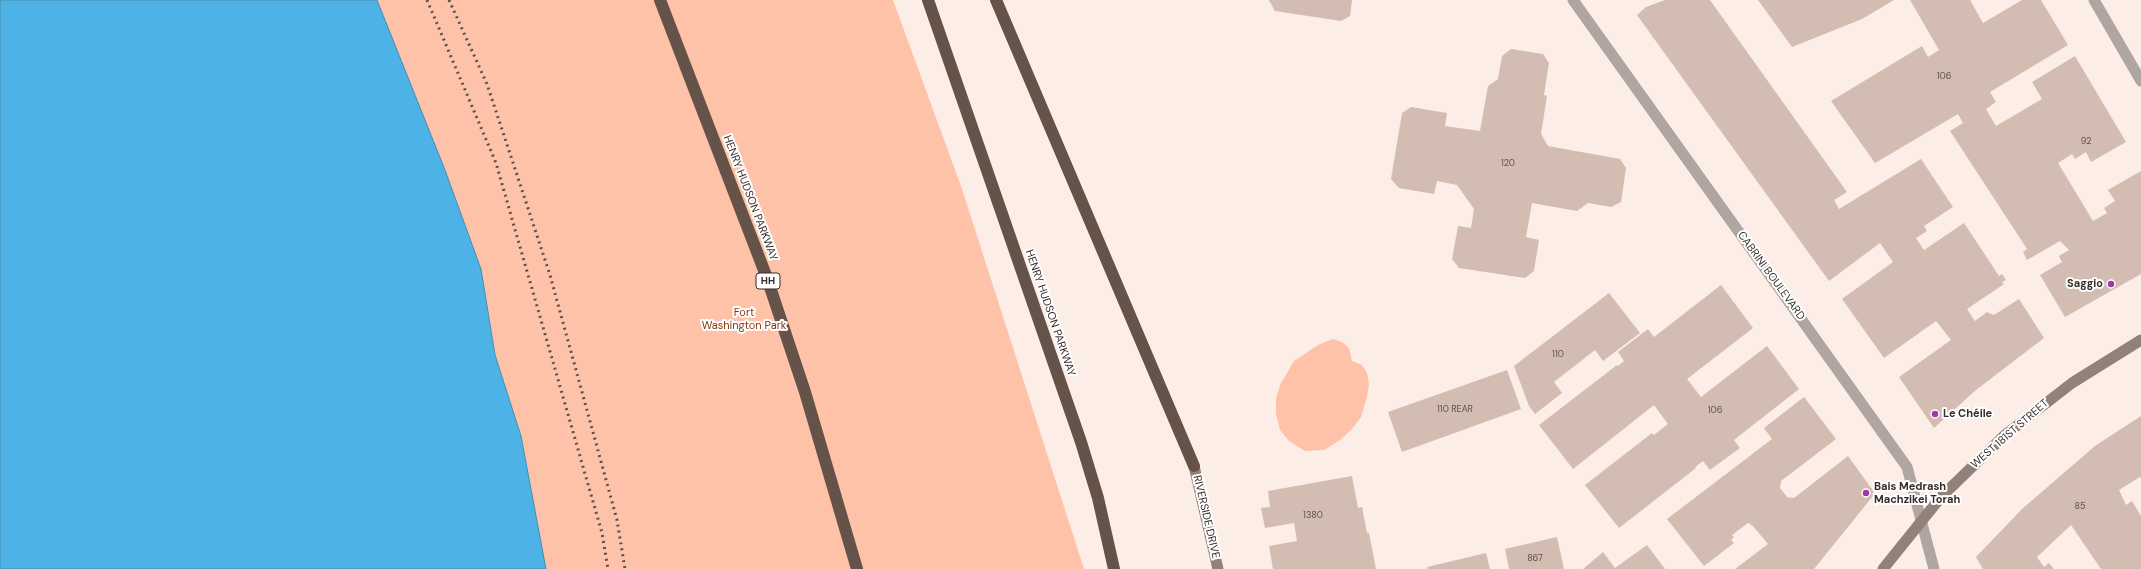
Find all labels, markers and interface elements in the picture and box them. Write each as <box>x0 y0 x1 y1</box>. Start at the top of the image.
house number: 106 <box>1937 72 1951 82</box>
street label: HENRY HUDSON PARKWAY <box>720 134 780 262</box>
house number: 92 <box>2081 137 2091 147</box>
house number: 120 <box>1501 159 1515 169</box>
street label: CABRINI BOULEVARD <box>1735 229 1807 323</box>
street label: HENRY HUDSON PARKWAY <box>1022 248 1078 378</box>
road number: HH <box>756 273 780 289</box>
place label: Saggio <box>2067 277 2103 291</box>
marker: Saggio <box>2106 279 2116 289</box>
park label: Fort Washington Park <box>702 306 786 332</box>
house number: 110 <box>1552 350 1564 360</box>
street label: WEST 181ST STREET <box>1969 397 2051 471</box>
house number: 110 REAR <box>1437 405 1473 415</box>
house number: 106 <box>1708 406 1722 416</box>
place label: Le Chéile <box>1943 407 1992 421</box>
marker: Le Chéile <box>1930 409 1940 419</box>
street label: RIVERSIDE DRIVE <box>1190 474 1222 560</box>
place label: Bais Medrash Machzikei Torah <box>1874 480 1960 506</box>
marker: Bais Medrash Machzikei Torah <box>1861 488 1871 498</box>
house number: 85 <box>2075 502 2085 512</box>
house number: 1380 <box>1303 511 1323 521</box>
house number: 867 <box>1527 554 1543 564</box>

